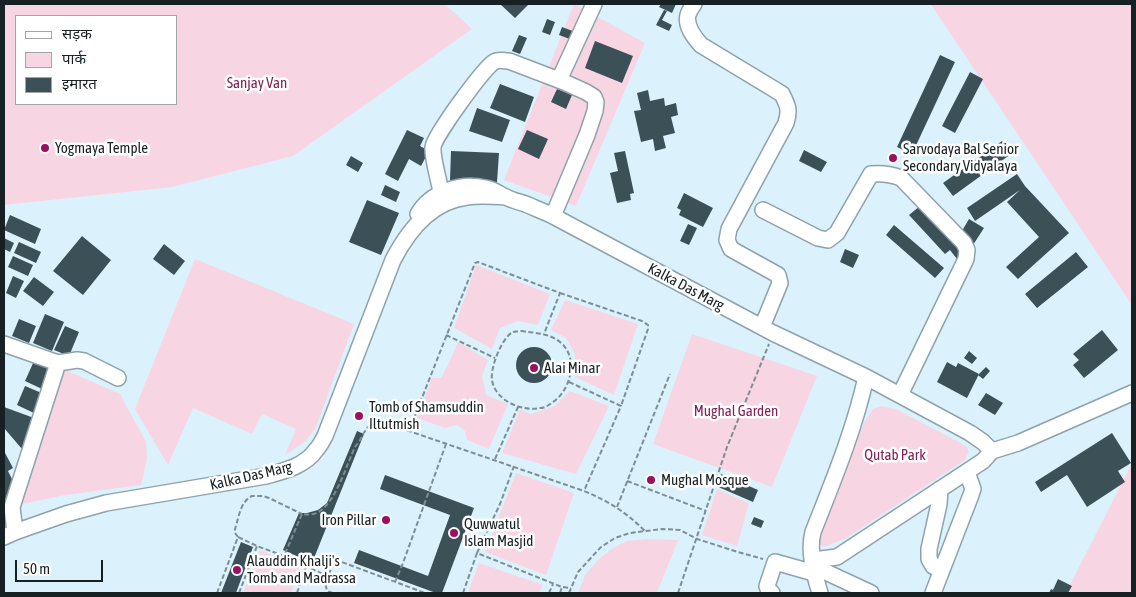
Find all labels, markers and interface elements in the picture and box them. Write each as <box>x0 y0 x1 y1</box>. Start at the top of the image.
legend <box>15 15 178 105</box>
text: सड़क <box>62 25 92 42</box>
text: पार्क <box>62 50 86 67</box>
park label: Sanjay Van <box>227 74 287 92</box>
text: इमारत <box>62 75 97 92</box>
place label: Yogmaya Temple <box>55 139 148 157</box>
place label: Sarvodaya Bal Senior Secondary Vidyalaya <box>903 140 1018 175</box>
marker: Yogmaya Temple <box>39 142 51 154</box>
marker: Sarvodaya Bal Senior Secondary Vidyalaya <box>887 152 899 164</box>
street label: Kalka Das Marg <box>645 259 727 315</box>
place label: Alai Minar <box>544 359 600 377</box>
marker: Alai Minar <box>528 362 540 374</box>
place label: Tomb of Shamsuddin Iltutmish <box>369 398 484 433</box>
park label: Mughal Garden <box>694 402 778 420</box>
marker: Tomb of Shamsuddin Iltutmish <box>353 410 365 422</box>
park label: Qutab Park <box>864 446 926 464</box>
street label: Kalka Das Marg <box>208 458 294 494</box>
place label: Mughal Mosque <box>661 471 749 489</box>
marker: Mughal Mosque <box>645 474 657 486</box>
place label: Iron Pillar <box>322 511 376 529</box>
marker: Iron Pillar <box>380 514 392 526</box>
place label: Quwwatul Islam Masjid <box>464 515 533 550</box>
marker: Quwwatul Islam Masjid <box>448 527 460 539</box>
scale bar <box>18 550 105 582</box>
place label: Alauddin Khalji's Tomb and Madrassa <box>247 552 356 587</box>
text: 50 m <box>23 560 50 577</box>
marker: Alauddin Khalji's Tomb and Madrassa <box>231 564 243 576</box>

